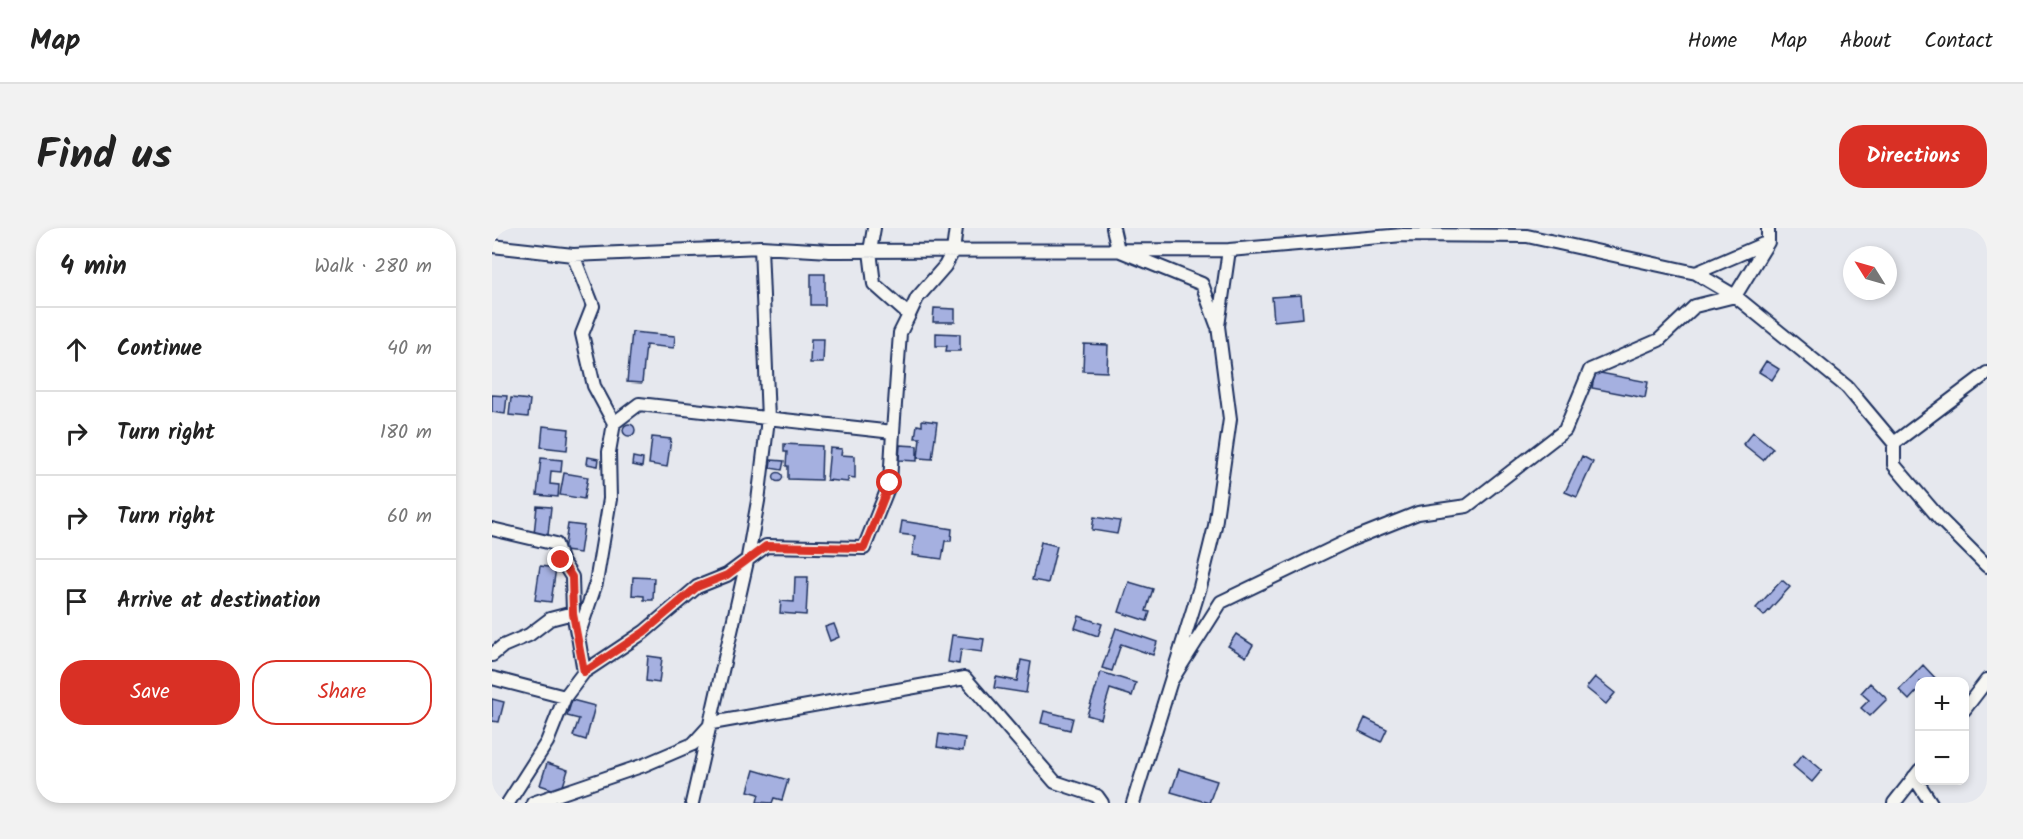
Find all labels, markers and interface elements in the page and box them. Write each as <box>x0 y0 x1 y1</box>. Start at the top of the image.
text: Map <box>30 19 81 64</box>
text: Home <box>1688 25 1737 58</box>
text: Map <box>1770 25 1807 58</box>
text: About <box>1840 25 1891 58</box>
text: Contact <box>1924 25 1993 58</box>
text: Find us <box>36 123 172 190</box>
button: Directions <box>1839 125 1987 188</box>
text: 4 min <box>60 246 127 288</box>
north arrow <box>1843 246 1897 300</box>
text: Walk · 280 m <box>314 251 432 283</box>
text: Continue <box>117 332 202 367</box>
icon: ahead <box>60 333 93 366</box>
text: 40 m <box>387 333 432 365</box>
text: Turn right <box>117 416 215 451</box>
icon: right <box>60 417 93 450</box>
text: 180 m <box>380 417 432 449</box>
route start <box>876 469 902 495</box>
text: Turn right <box>117 500 215 535</box>
icon: right <box>60 501 93 534</box>
text: 60 m <box>387 501 432 533</box>
route end <box>547 546 573 572</box>
text: Arrive at destination <box>117 584 320 619</box>
icon: arrive <box>60 585 93 618</box>
button: Save <box>60 660 240 725</box>
button: Share <box>252 660 432 725</box>
map controls <box>1915 677 1969 785</box>
button: + <box>1915 677 1969 731</box>
button: − <box>1915 731 1969 785</box>

